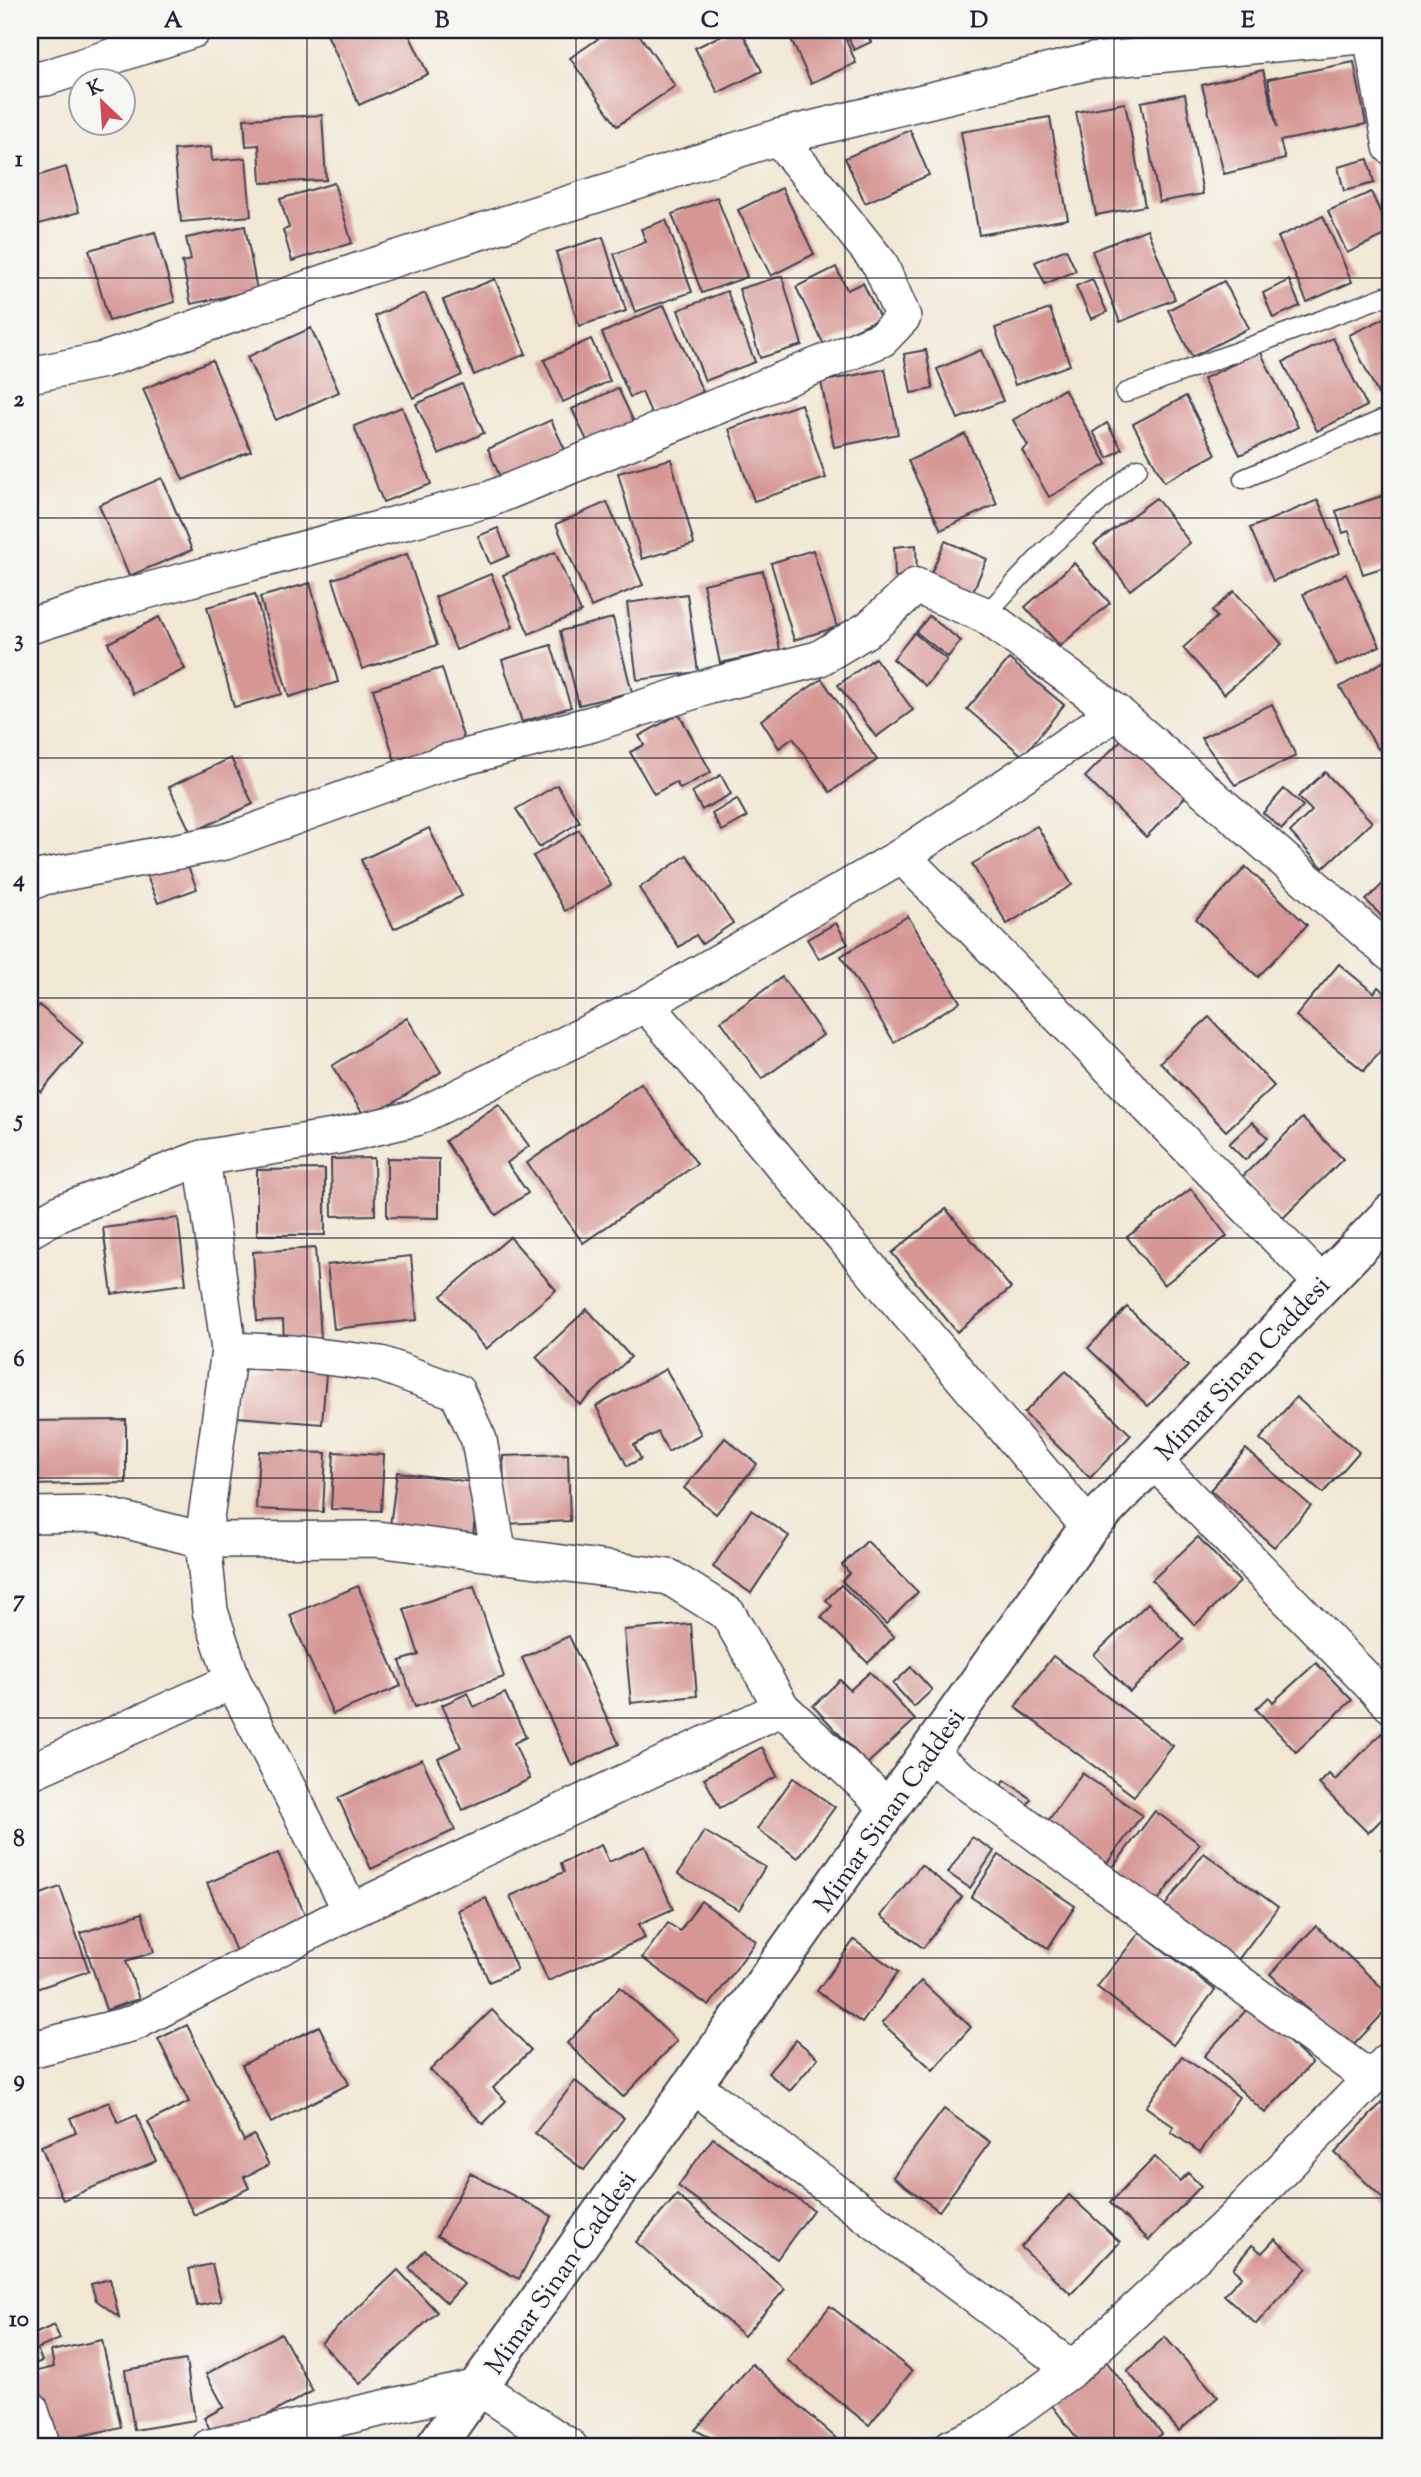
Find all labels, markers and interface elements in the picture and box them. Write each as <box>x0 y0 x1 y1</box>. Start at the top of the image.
text: A <box>164 5 183 38</box>
text: B <box>435 5 450 38</box>
text: C <box>701 5 719 38</box>
text: D <box>970 5 988 38</box>
text: E <box>1241 5 1255 38</box>
north arrow <box>66 66 136 136</box>
text: K <box>84 74 108 104</box>
text: 1 <box>15 144 23 177</box>
text: 2 <box>14 384 25 417</box>
text: 3 <box>14 624 24 657</box>
text: 4 <box>12 864 25 897</box>
text: 5 <box>13 1104 23 1137</box>
street label: Mimar Sinan Caddesi <box>1148 1269 1340 1471</box>
text: 6 <box>13 1344 25 1377</box>
text: 7 <box>13 1584 25 1617</box>
street label: Mimar Sinan Caddesi <box>807 1702 975 1921</box>
text: 8 <box>13 1824 25 1857</box>
text: 9 <box>13 2064 25 2097</box>
street label: Mimar Sinan Caddesi <box>478 2164 646 2383</box>
text: 10 <box>9 2304 29 2337</box>

